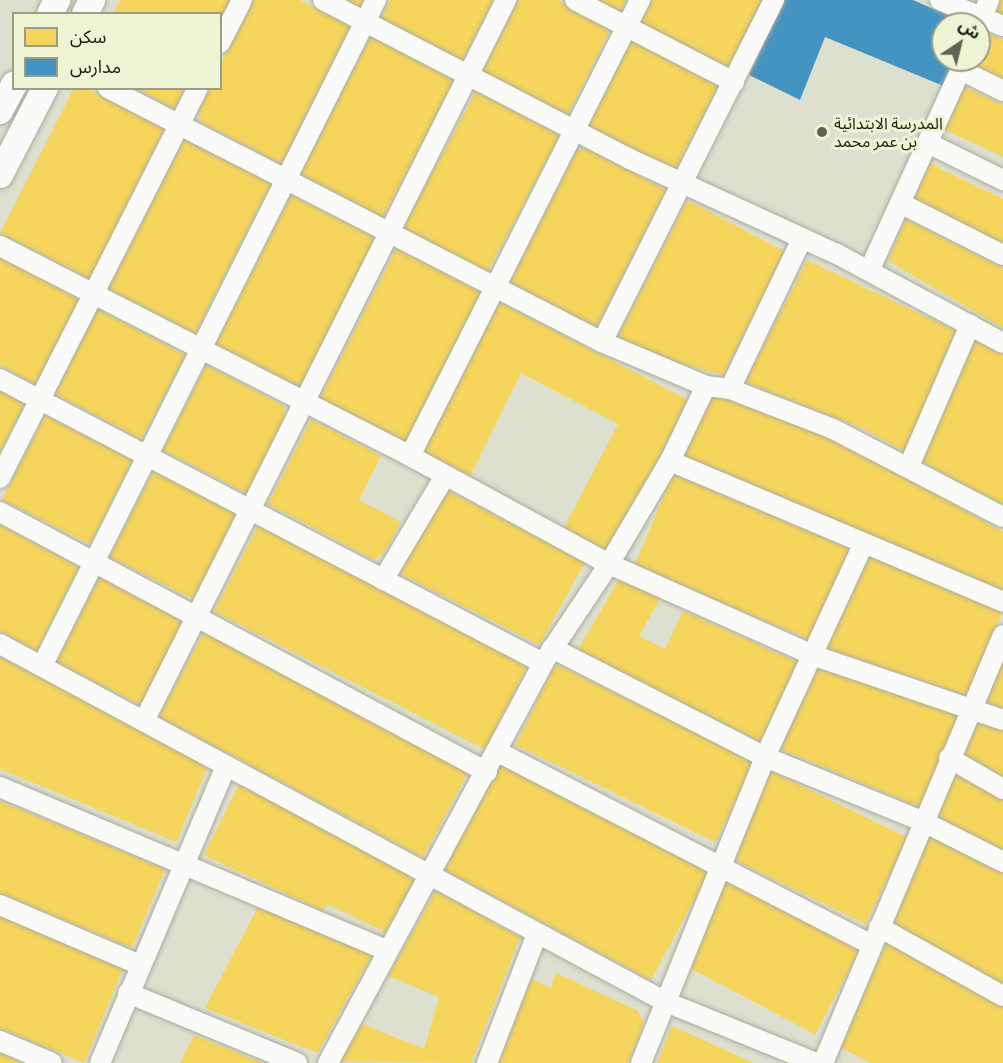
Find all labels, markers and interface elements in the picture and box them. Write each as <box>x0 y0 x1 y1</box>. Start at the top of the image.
legend <box>12 12 222 90</box>
north arrow <box>931 12 991 72</box>
text: ش <box>954 13 986 45</box>
text: سكن <box>70 23 106 50</box>
text: مدارس <box>70 53 121 80</box>
place label: المدرسة الابتدائية بن عمر محمد <box>834 113 943 151</box>
marker: المدرسة الابتدائية بن عمر محمد <box>815 125 829 139</box>

